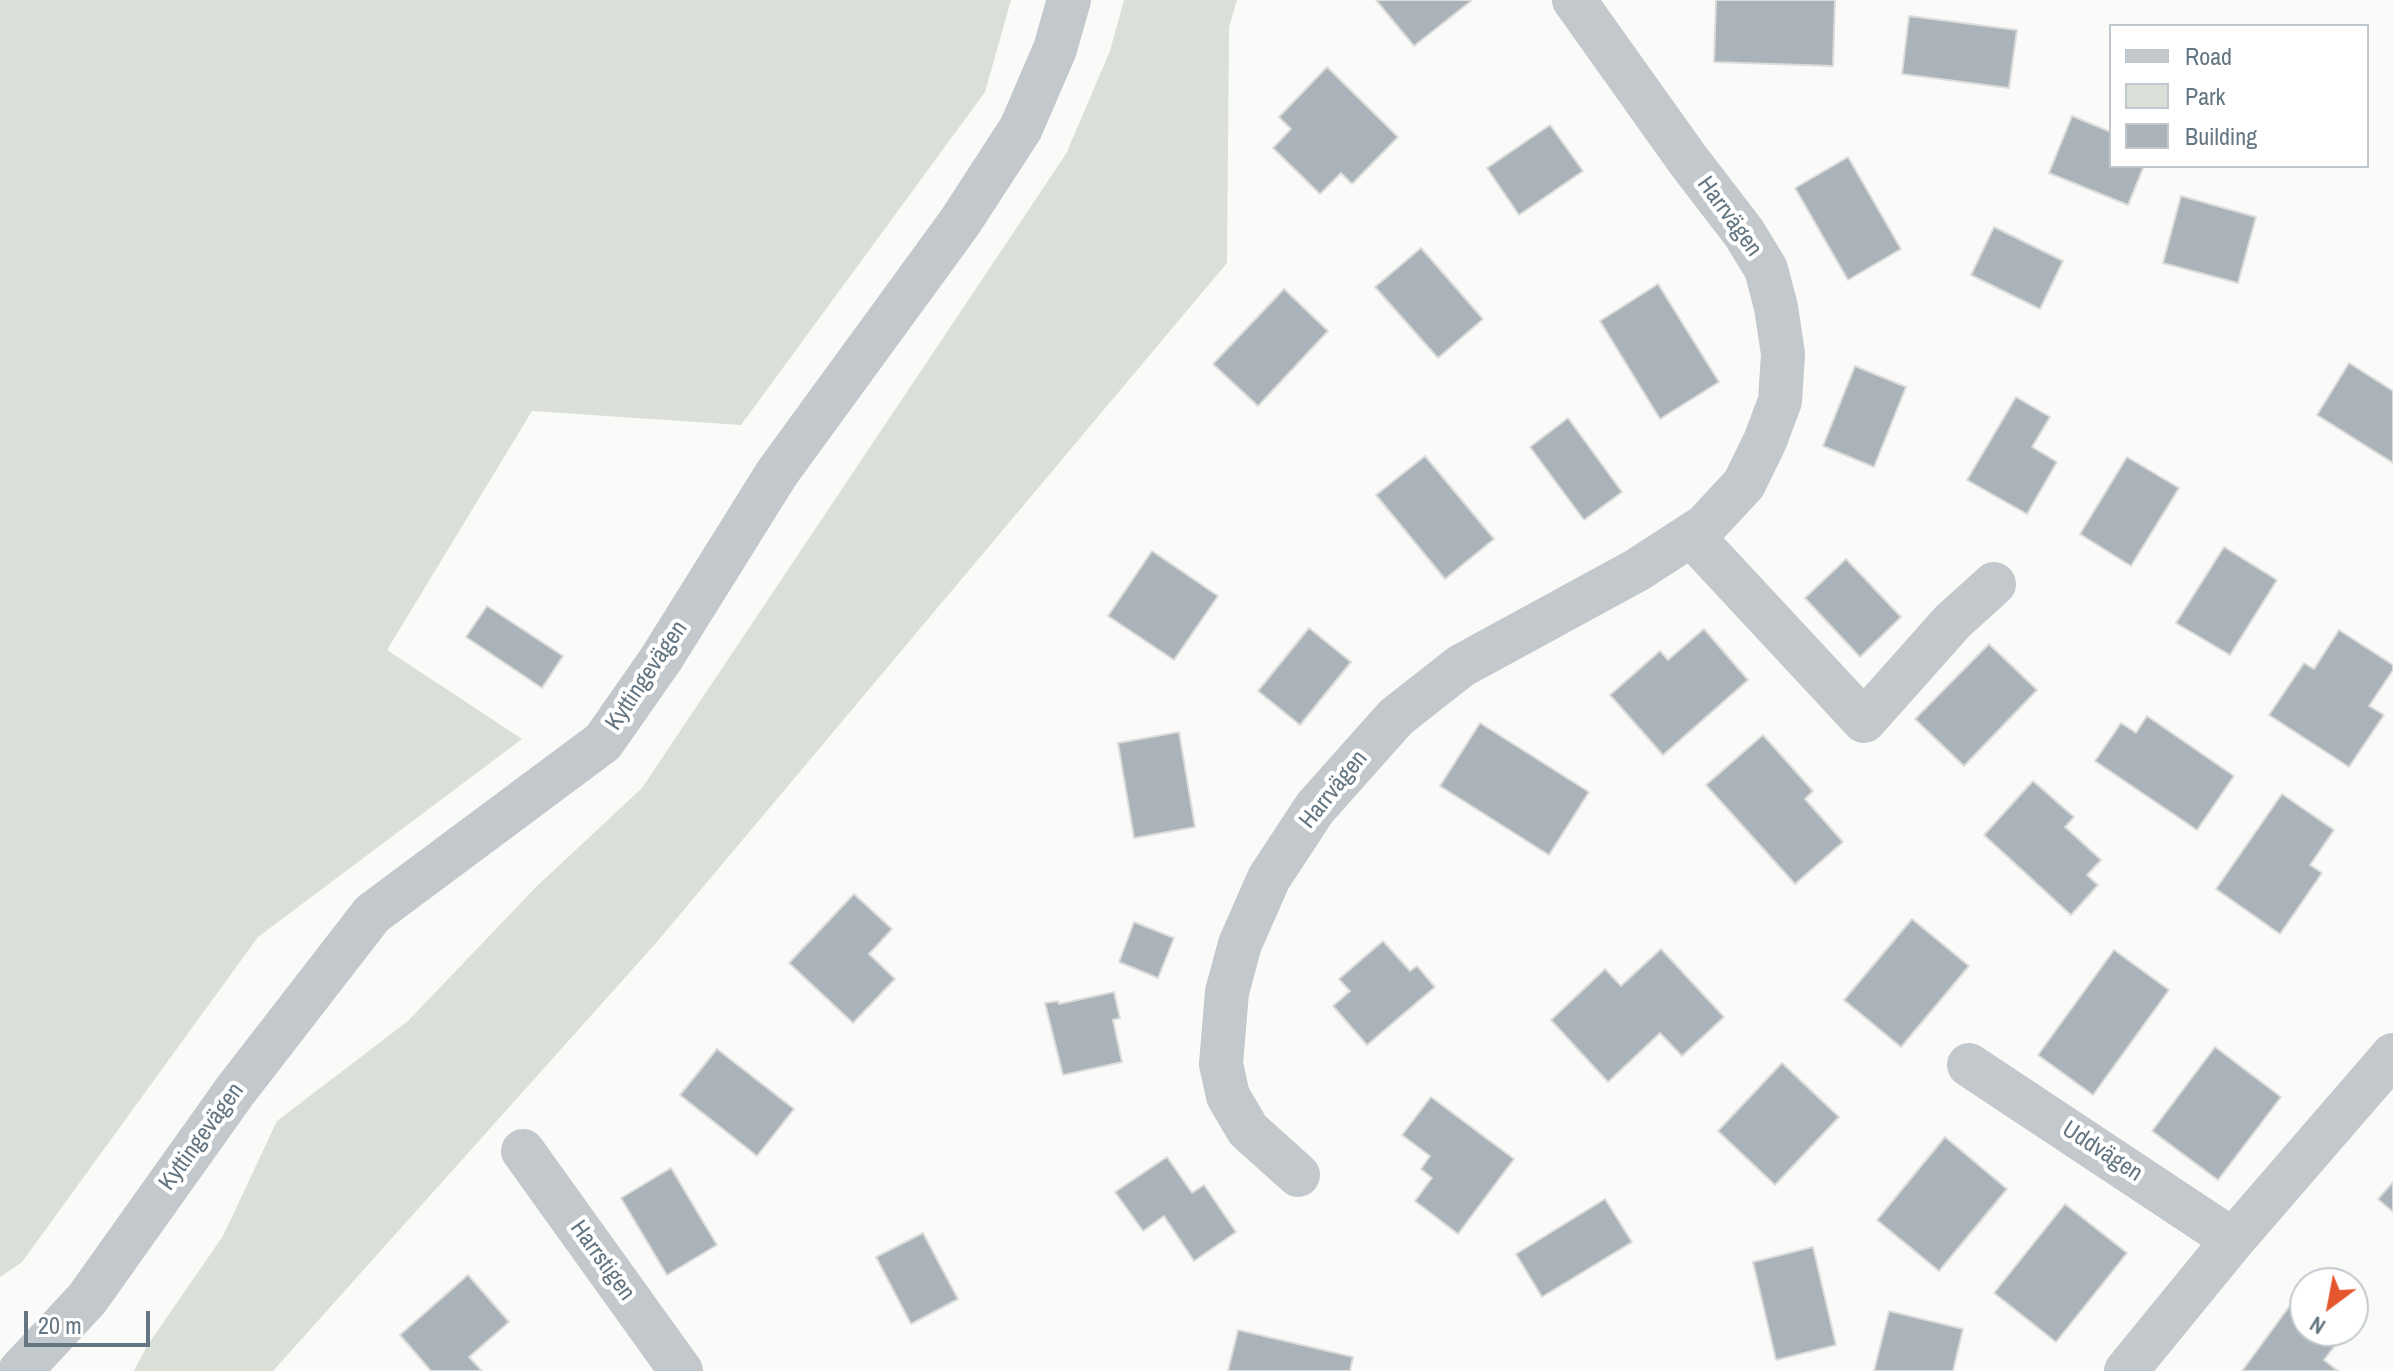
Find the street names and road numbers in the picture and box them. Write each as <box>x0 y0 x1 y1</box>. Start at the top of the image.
street label: Harrvägen <box>1690 171 1768 263</box>
street label: Kyttingevägen <box>600 616 694 736</box>
street label: Harrvägen <box>1294 745 1374 835</box>
street label: Kyttingevägen <box>153 1078 251 1196</box>
street label: Uddvägen <box>2057 1115 2147 1189</box>
street label: Harrstigen <box>563 1215 641 1307</box>

